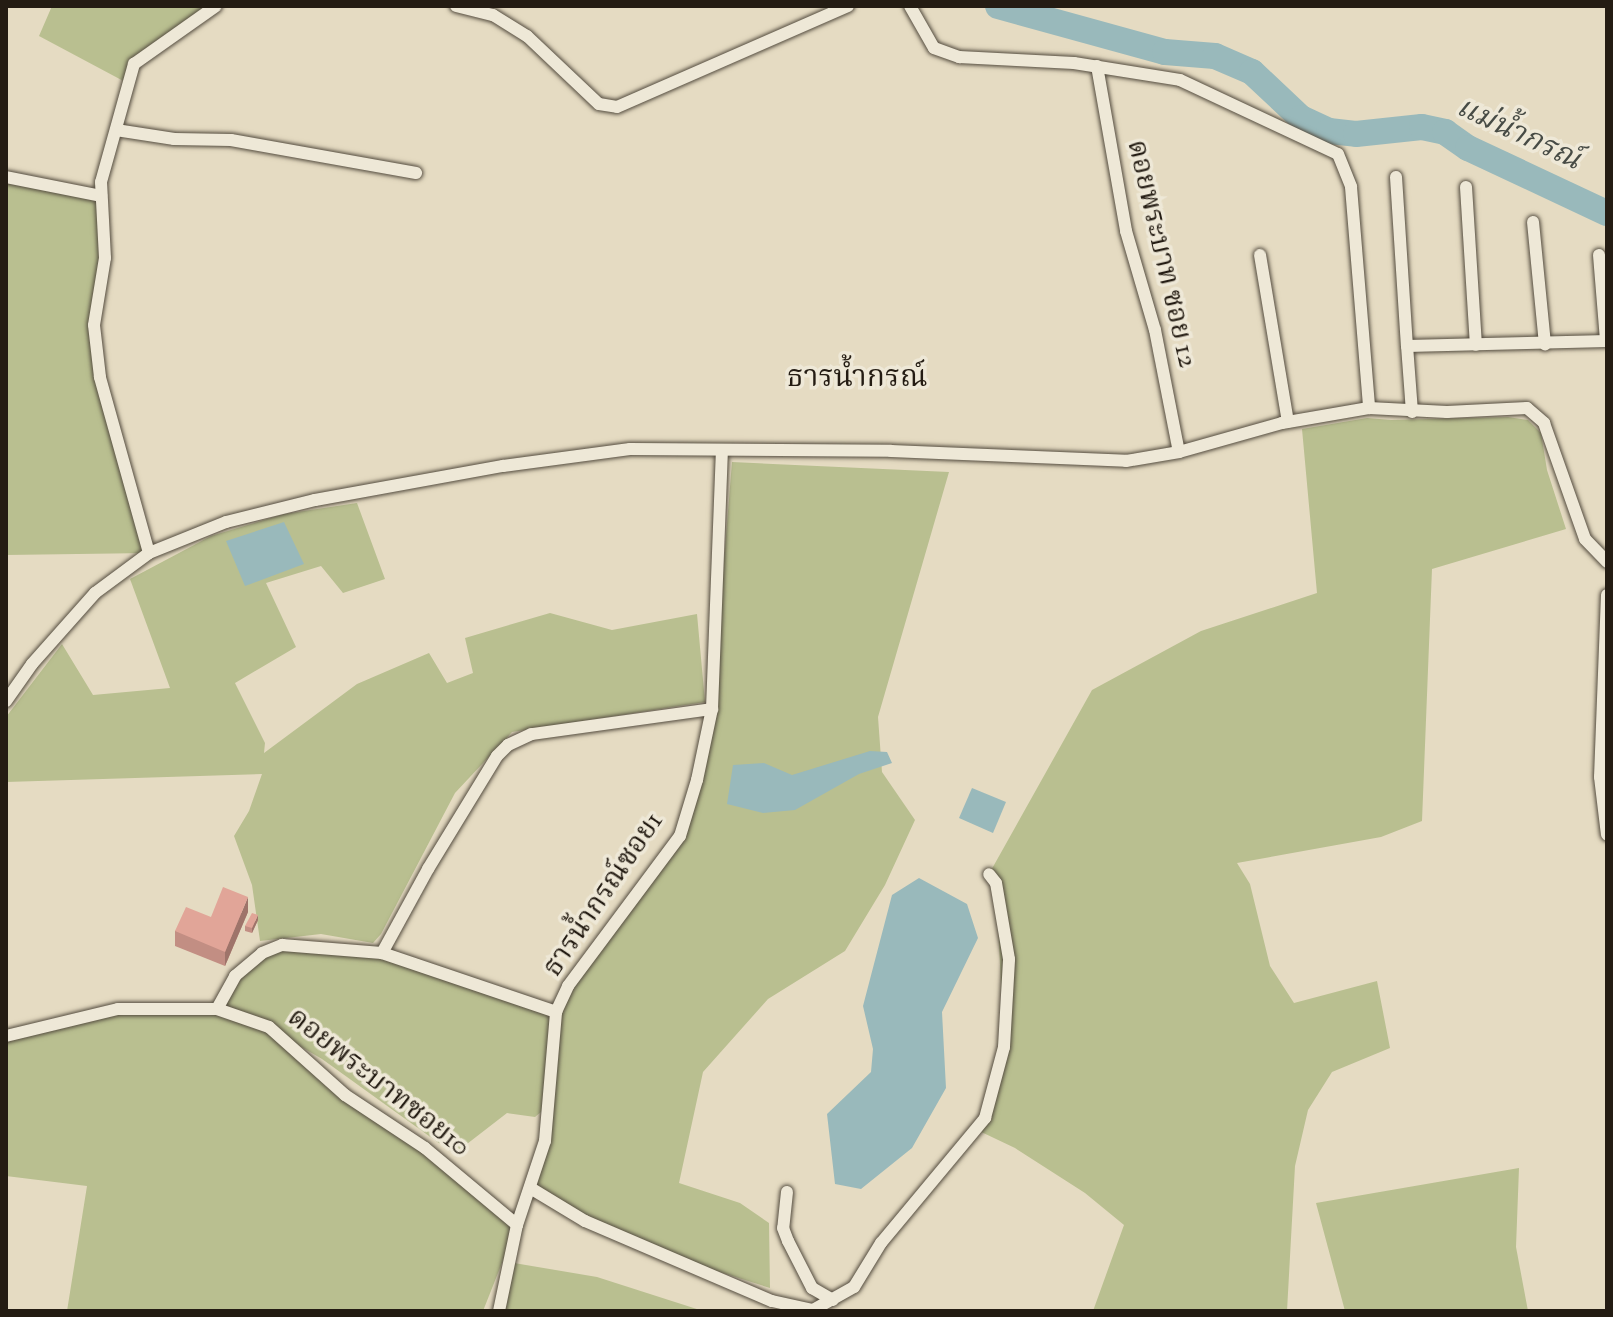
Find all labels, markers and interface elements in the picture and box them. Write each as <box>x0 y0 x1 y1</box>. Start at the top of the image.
water label: แม่น้ำกรณ์ <box>1450 91 1586 179</box>
street label: ดอยพระบาท ซอย 12 <box>1118 137 1204 371</box>
district label: ธารน้ำกรณ์ <box>787 361 927 397</box>
street label: ธารน้ำกรณ์ซอย1 <box>537 806 671 984</box>
street label: ดอยพระบาทซอย10 <box>280 1001 476 1165</box>

